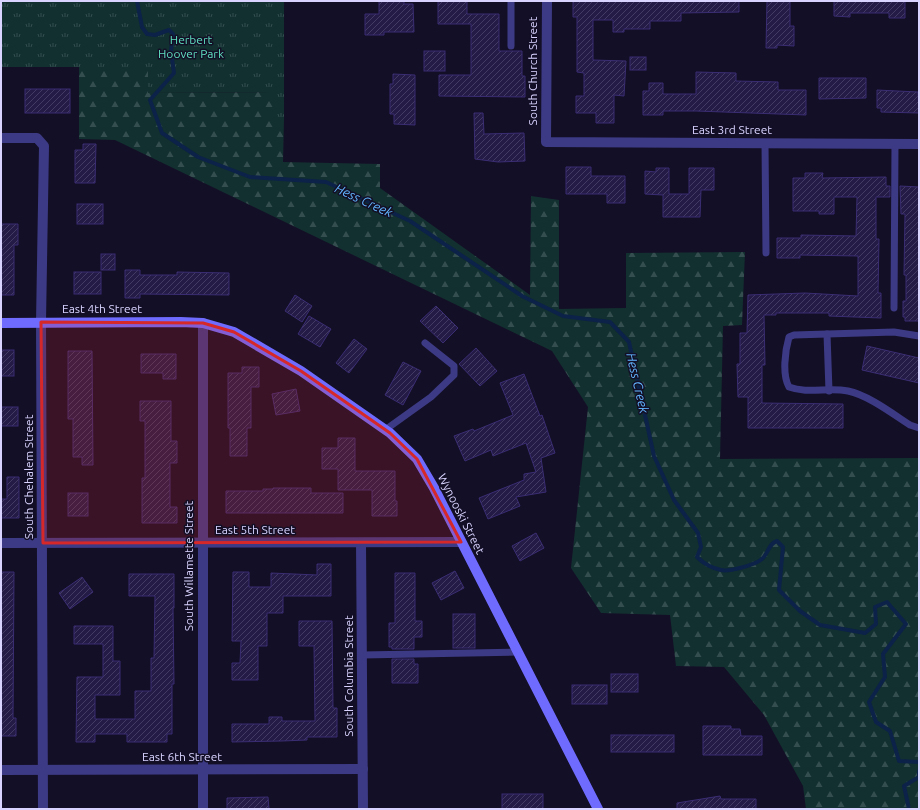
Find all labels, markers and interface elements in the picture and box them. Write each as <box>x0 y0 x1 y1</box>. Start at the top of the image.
street label: South Church Street <box>526 16 539 125</box>
park label: Herbert Hoover Park <box>158 33 224 60</box>
street label: East 3rd Street <box>692 123 772 136</box>
water label: Hess Creek <box>333 181 395 220</box>
street label: East 4th Street <box>62 302 142 315</box>
water label: Hess Creek <box>624 351 652 415</box>
street label: South Chehalem Street <box>22 414 35 539</box>
street label: Wynooski Street <box>436 472 487 556</box>
street label: South Willamette Street <box>182 500 195 631</box>
street label: East 5th Street <box>215 523 295 536</box>
street label: South Columbia Street <box>342 615 355 737</box>
street label: East 6th Street <box>142 750 222 763</box>

